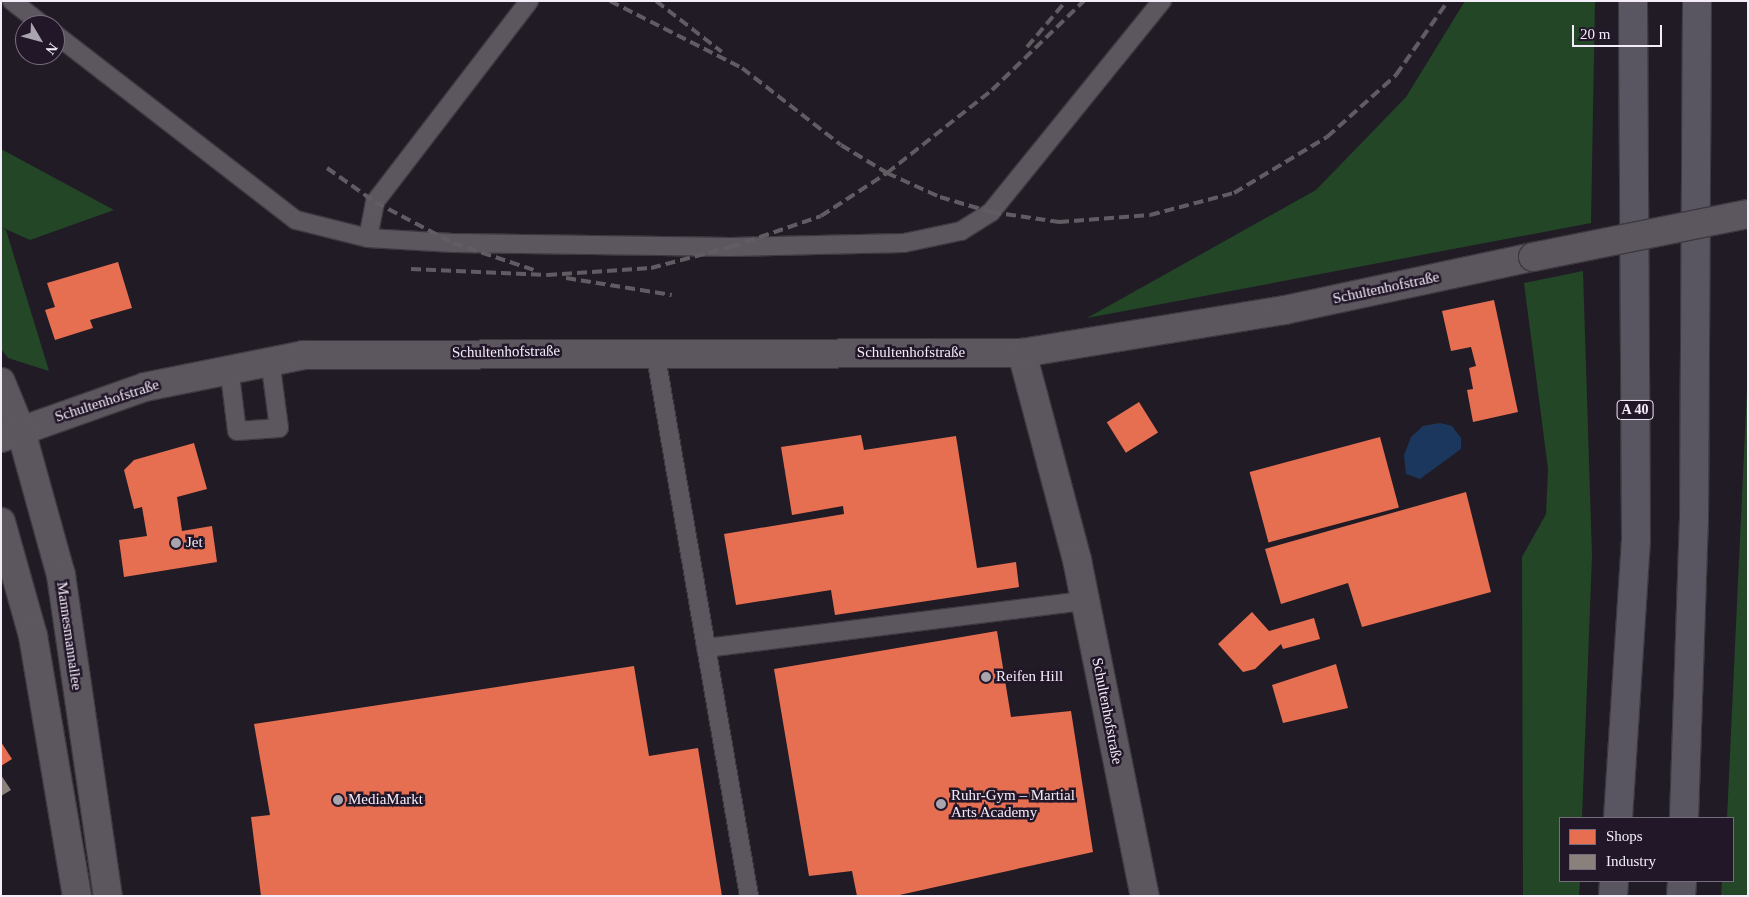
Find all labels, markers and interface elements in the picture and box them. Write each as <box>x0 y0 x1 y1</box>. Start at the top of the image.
north arrow <box>15 15 65 65</box>
scale bar <box>1574 15 1664 47</box>
text: 20 m <box>1580 26 1610 42</box>
text: N <box>43 40 61 57</box>
street label: Schultenhofstraße <box>1331 268 1441 308</box>
street label: Schultenhofstraße <box>452 342 560 362</box>
street label: Schultenhofstraße <box>857 344 965 362</box>
street label: Schultenhofstraße <box>53 376 161 426</box>
road number: A 40 <box>1615 398 1655 422</box>
place label: Jet <box>186 534 203 552</box>
marker: Jet <box>170 537 182 549</box>
street label: Mannesmannallee <box>52 581 86 691</box>
street label: Schultenhofstraße <box>1088 656 1126 766</box>
place label: Reifen Hill <box>996 668 1063 686</box>
marker: Reifen Hill <box>980 671 992 683</box>
place label: Ruhr-Gym – Martial Arts Academy <box>951 786 1075 821</box>
place label: MediaMarkt <box>348 791 423 809</box>
marker: MediaMarkt <box>332 794 344 806</box>
marker: Ruhr-Gym – Martial Arts Academy <box>935 798 947 810</box>
legend <box>1559 817 1734 882</box>
text: Shops <box>1606 828 1643 844</box>
text: Industry <box>1606 853 1656 869</box>

